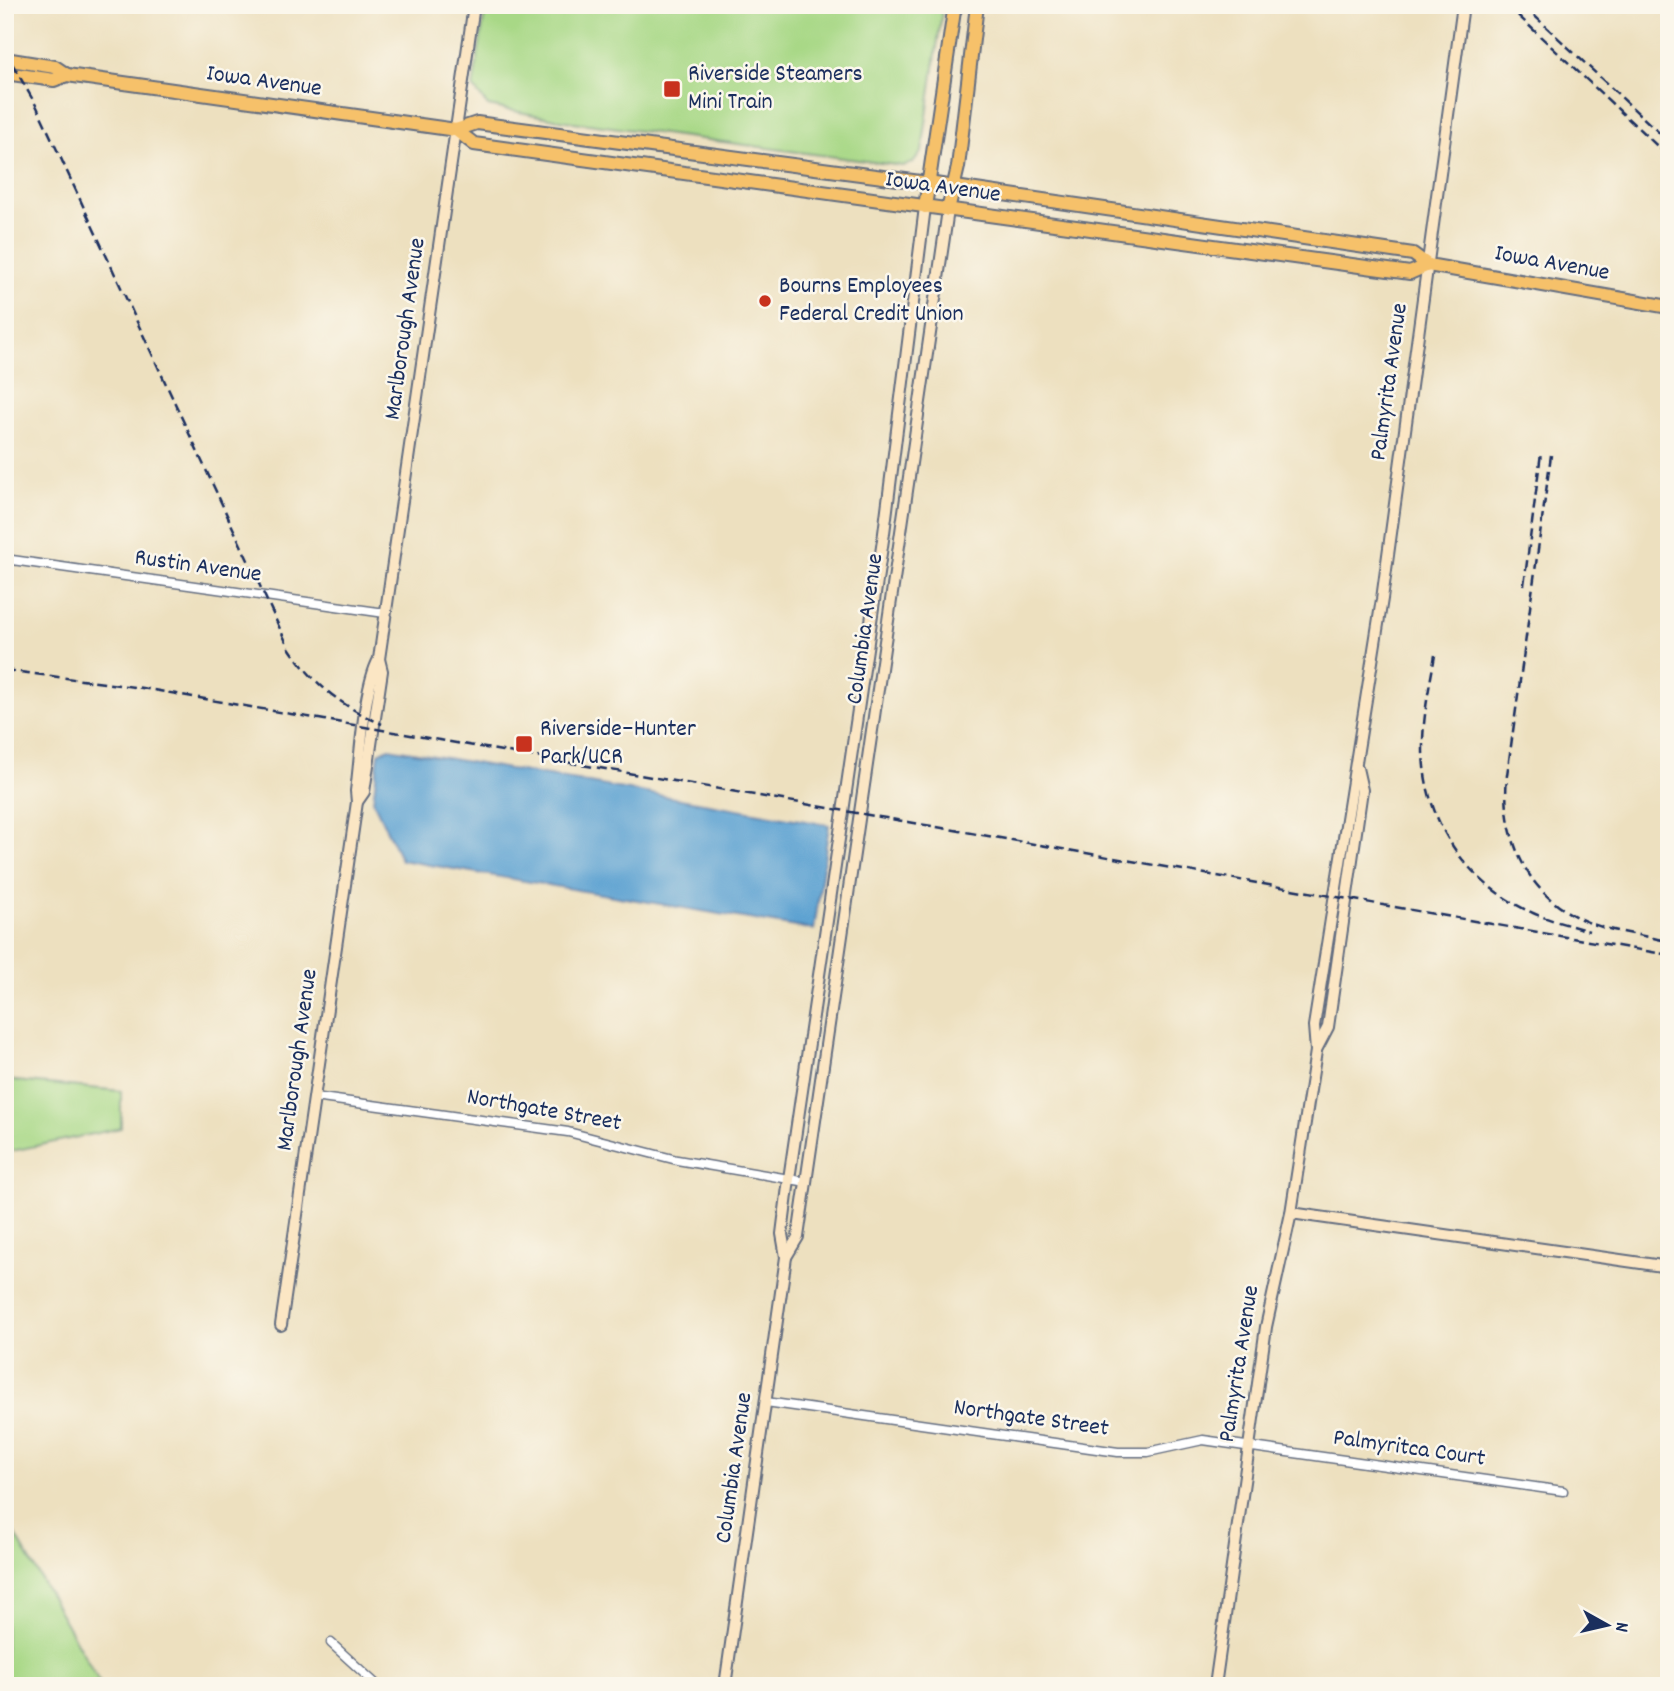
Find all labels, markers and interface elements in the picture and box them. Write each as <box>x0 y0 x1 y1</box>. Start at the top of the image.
street label: Iowa Avenue <box>204 57 324 107</box>
place label: Riverside Steamers Mini Train <box>688 58 863 120</box>
marker: Riverside Steamers Mini Train <box>662 79 682 99</box>
street label: Iowa Avenue <box>883 163 1003 213</box>
street label: Marlborough Avenue <box>376 236 436 422</box>
street label: Iowa Avenue <box>1492 237 1612 291</box>
place label: Bourns Employees Federal Credit Union <box>779 270 964 332</box>
marker: Bourns Employees Federal Credit Union <box>757 293 773 309</box>
street label: Palmyrita Avenue <box>1362 301 1418 463</box>
street label: Rustin Avenue <box>132 541 264 593</box>
street label: Columbia Avenue <box>839 551 893 707</box>
place label: Riverside–Hunter Park/UCR <box>540 713 696 775</box>
marker: Riverside–Hunter Park/UCR <box>514 734 534 754</box>
street label: Marlborough Avenue <box>268 967 328 1153</box>
street label: Northgate Street <box>464 1081 624 1141</box>
street label: Palmyrita Avenue <box>1211 1283 1269 1445</box>
street label: Columbia Avenue <box>708 1390 762 1546</box>
street label: Northgate Street <box>951 1391 1111 1447</box>
street label: Palmyritca Court <box>1331 1422 1487 1477</box>
north arrow <box>1572 1590 1642 1660</box>
text: N <box>1606 1620 1634 1633</box>

